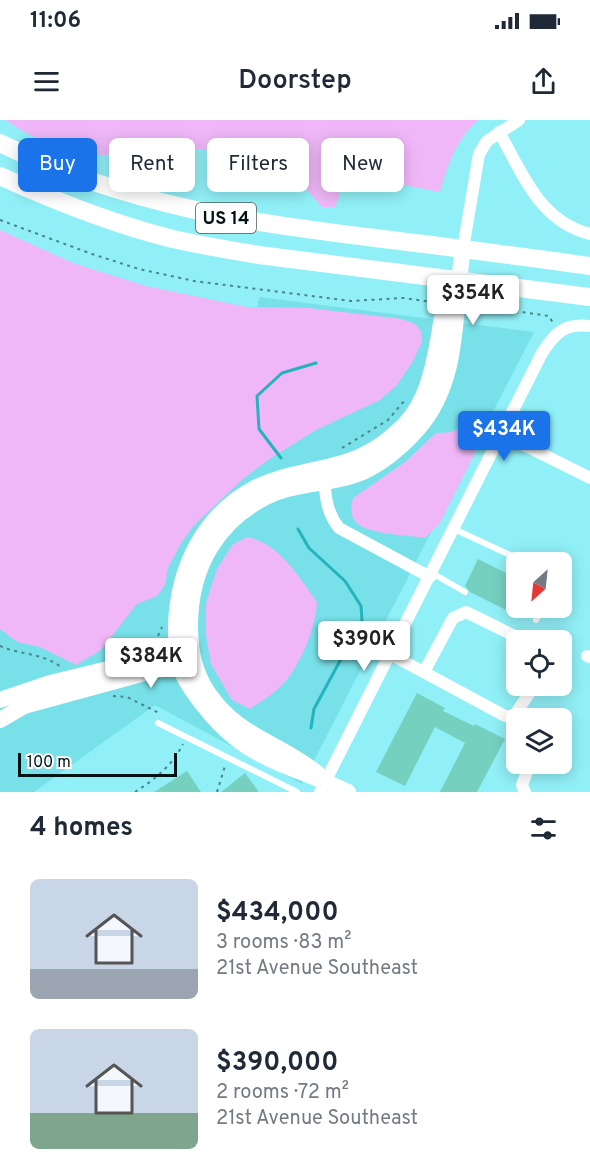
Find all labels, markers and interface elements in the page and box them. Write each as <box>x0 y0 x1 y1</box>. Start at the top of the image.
text: 11:06 <box>30 8 81 35</box>
text: Doorstep <box>238 64 352 98</box>
icon: menu <box>30 65 63 98</box>
icon: share <box>527 65 560 98</box>
chip: Buy <box>18 138 97 192</box>
chip: Rent <box>109 138 195 192</box>
chip: Filters <box>207 138 309 192</box>
chip: New <box>321 138 404 192</box>
road number: US 14 <box>196 203 256 233</box>
pin: $354K <box>431 275 515 326</box>
text: $354K <box>441 281 505 307</box>
pin: $434K <box>462 411 546 462</box>
text: $434K <box>472 417 536 443</box>
north arrow <box>506 552 572 618</box>
map controls <box>506 552 572 774</box>
pin: $390K <box>322 621 406 672</box>
text: $390K <box>332 627 396 653</box>
button: locate <box>506 630 572 696</box>
pin: $384K <box>109 638 193 689</box>
text: $384K <box>119 644 183 670</box>
button: layers <box>506 708 572 774</box>
scale bar <box>18 750 177 778</box>
text: 100 m <box>27 753 71 773</box>
text: 4 homes <box>30 812 133 845</box>
icon: filters <box>527 812 560 845</box>
text: $434,000 <box>216 897 339 930</box>
icon: home <box>78 903 150 975</box>
text: 3 rooms · 83 m² <box>216 930 351 956</box>
text: 21st Avenue Southeast <box>216 956 418 982</box>
text: $390,000 <box>216 1047 338 1080</box>
icon: home <box>78 1053 150 1125</box>
text: 2 rooms · 72 m² <box>216 1080 349 1106</box>
text: 21st Avenue Southeast <box>216 1106 418 1132</box>

